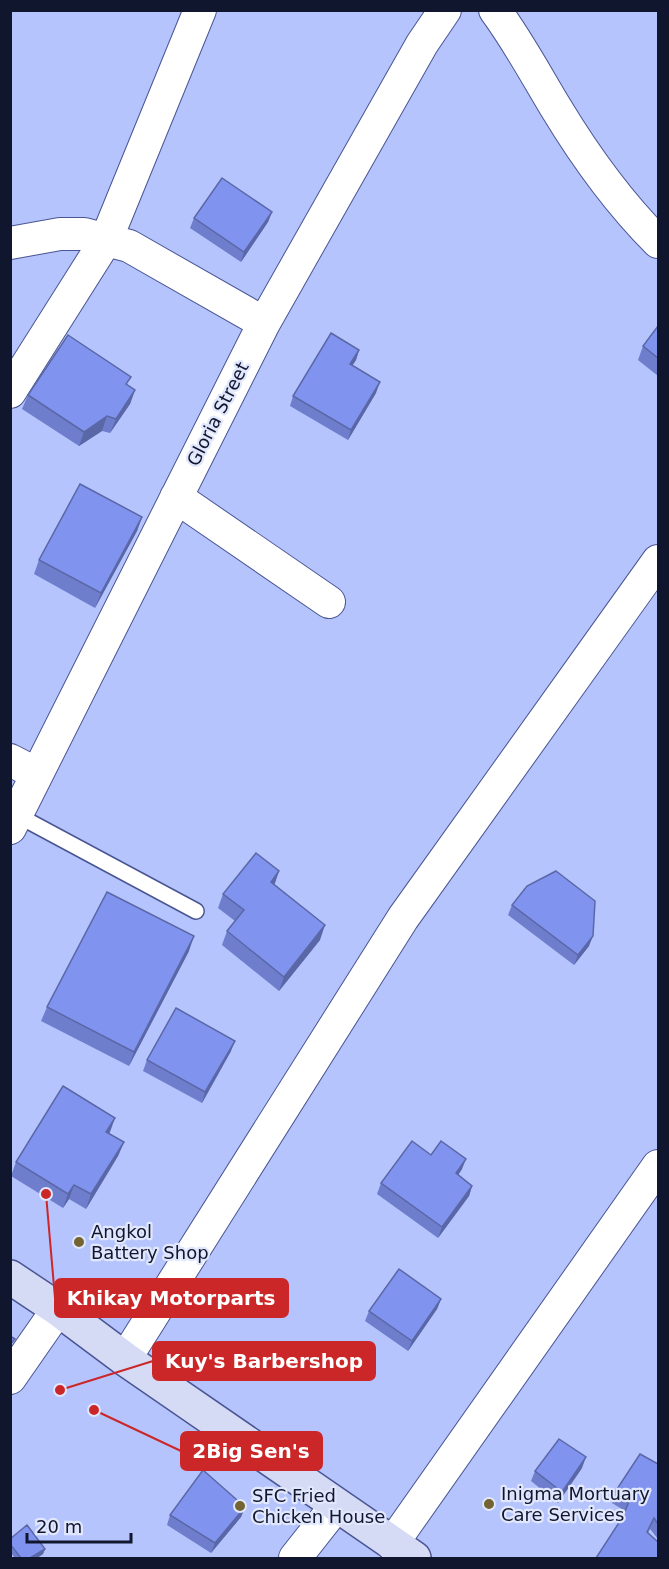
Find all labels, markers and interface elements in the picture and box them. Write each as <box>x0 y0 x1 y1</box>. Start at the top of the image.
street label: Gloria Street <box>182 358 253 469</box>
place label: Angkol Battery Shop <box>91 1221 209 1263</box>
marker: Angkol Battery Shop <box>72 1235 86 1249</box>
callout: Khikay Motorparts <box>55 1279 288 1317</box>
text: Khikay Motorparts <box>67 1286 275 1310</box>
callout: Kuy's Barbershop <box>153 1342 375 1380</box>
text: Kuy's Barbershop <box>165 1349 363 1373</box>
callout: 2Big Sen's <box>181 1432 322 1470</box>
text: 2Big Sen's <box>192 1439 310 1463</box>
place label: Inigma Mortuary Care Services <box>501 1483 650 1525</box>
place label: SFC Fried Chicken House <box>252 1485 385 1527</box>
marker: Inigma Mortuary Care Services <box>482 1497 496 1511</box>
marker: SFC Fried Chicken House <box>233 1499 247 1513</box>
scale bar <box>27 1506 130 1544</box>
text: 20 m <box>36 1516 82 1537</box>

